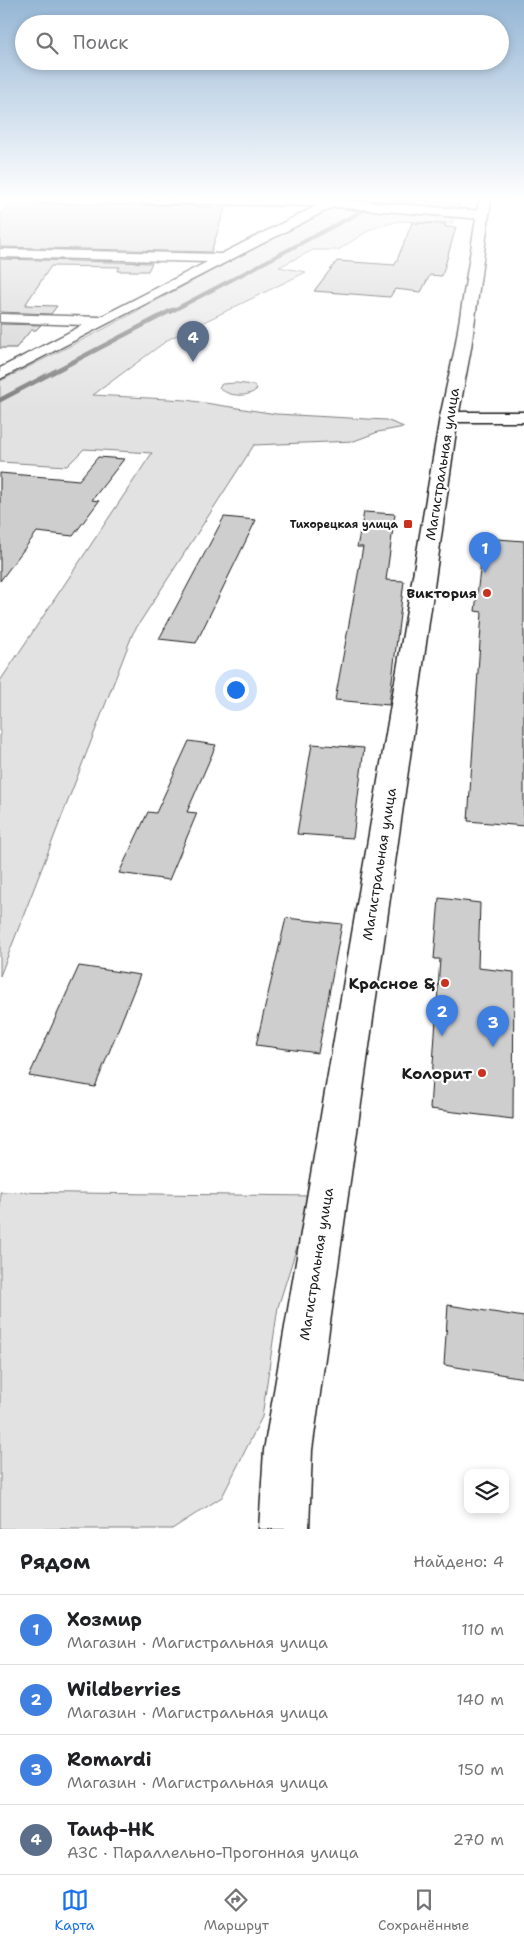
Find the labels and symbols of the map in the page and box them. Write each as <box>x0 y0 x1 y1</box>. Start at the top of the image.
pin: 4 <box>177 321 209 362</box>
street label: Магистральная улица <box>421 386 463 542</box>
place label: Тихорецкая улица <box>290 517 398 532</box>
marker: Тихорецкая улица <box>402 518 414 530</box>
pin: 1 <box>469 532 501 573</box>
place label: Виктория <box>407 584 477 602</box>
marker: Виктория <box>481 587 493 599</box>
your location <box>223 677 249 703</box>
street label: Магистральная улица <box>358 786 400 942</box>
place label: Красное & <box>348 973 435 994</box>
marker: Красное & <box>439 977 451 989</box>
pin: 2 <box>426 995 458 1036</box>
pin: 3 <box>477 1006 509 1047</box>
place label: Колорит <box>401 1063 472 1084</box>
marker: Колорит <box>476 1067 488 1079</box>
street label: Магистральная улица <box>295 1186 337 1342</box>

